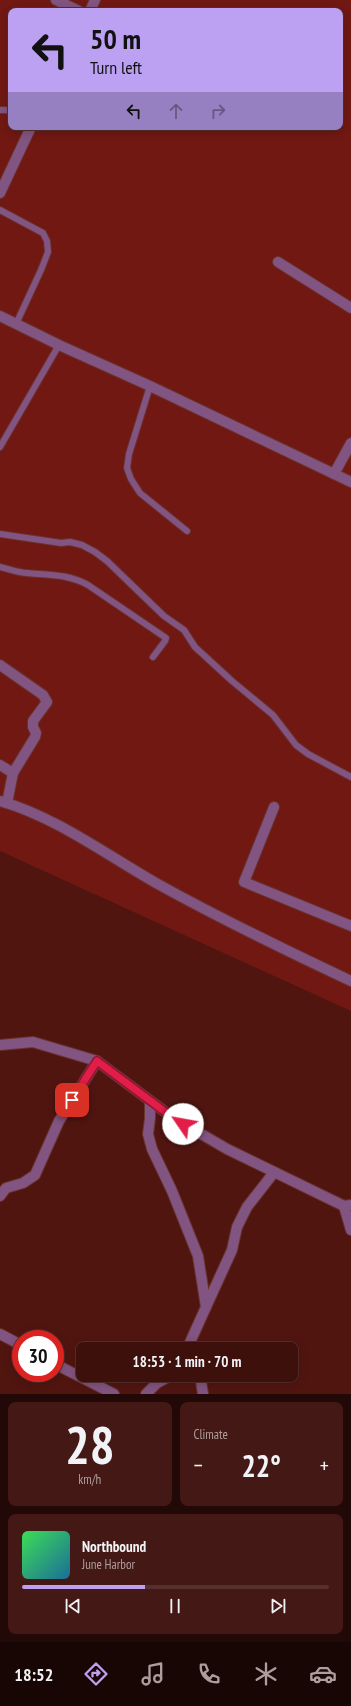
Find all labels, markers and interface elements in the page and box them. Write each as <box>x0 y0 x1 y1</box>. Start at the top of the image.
text: 50 m <box>90 20 141 57</box>
icon: left <box>24 24 76 76</box>
text: Turn left <box>90 56 142 79</box>
icon: left <box>123 100 145 122</box>
icon: ahead <box>165 100 187 122</box>
icon: right <box>207 100 229 122</box>
pin <box>55 1083 89 1117</box>
icon: arrive <box>61 1089 83 1111</box>
position arrow <box>162 1103 204 1145</box>
speed limit sign: 30 <box>12 1330 64 1382</box>
text: 18:53 · 1 min · 70 m <box>133 1352 241 1371</box>
text: 28 <box>65 1411 115 1478</box>
text: Climate <box>194 1426 228 1443</box>
text: 22° <box>241 1446 281 1485</box>
text: − <box>194 1451 203 1479</box>
text: + <box>320 1451 329 1479</box>
text: km/h <box>78 1471 101 1488</box>
text: Northbound <box>82 1537 146 1556</box>
text: June Harbor <box>82 1556 135 1573</box>
icon: previous <box>62 1595 84 1617</box>
icon: pause <box>164 1595 186 1617</box>
icon: next <box>267 1595 289 1617</box>
icon: directions <box>82 1660 110 1688</box>
icon: music <box>139 1660 167 1688</box>
icon: phone <box>195 1660 223 1688</box>
icon: climate <box>252 1660 280 1688</box>
icon: car <box>309 1660 337 1688</box>
text: 18:52 <box>14 1663 53 1686</box>

